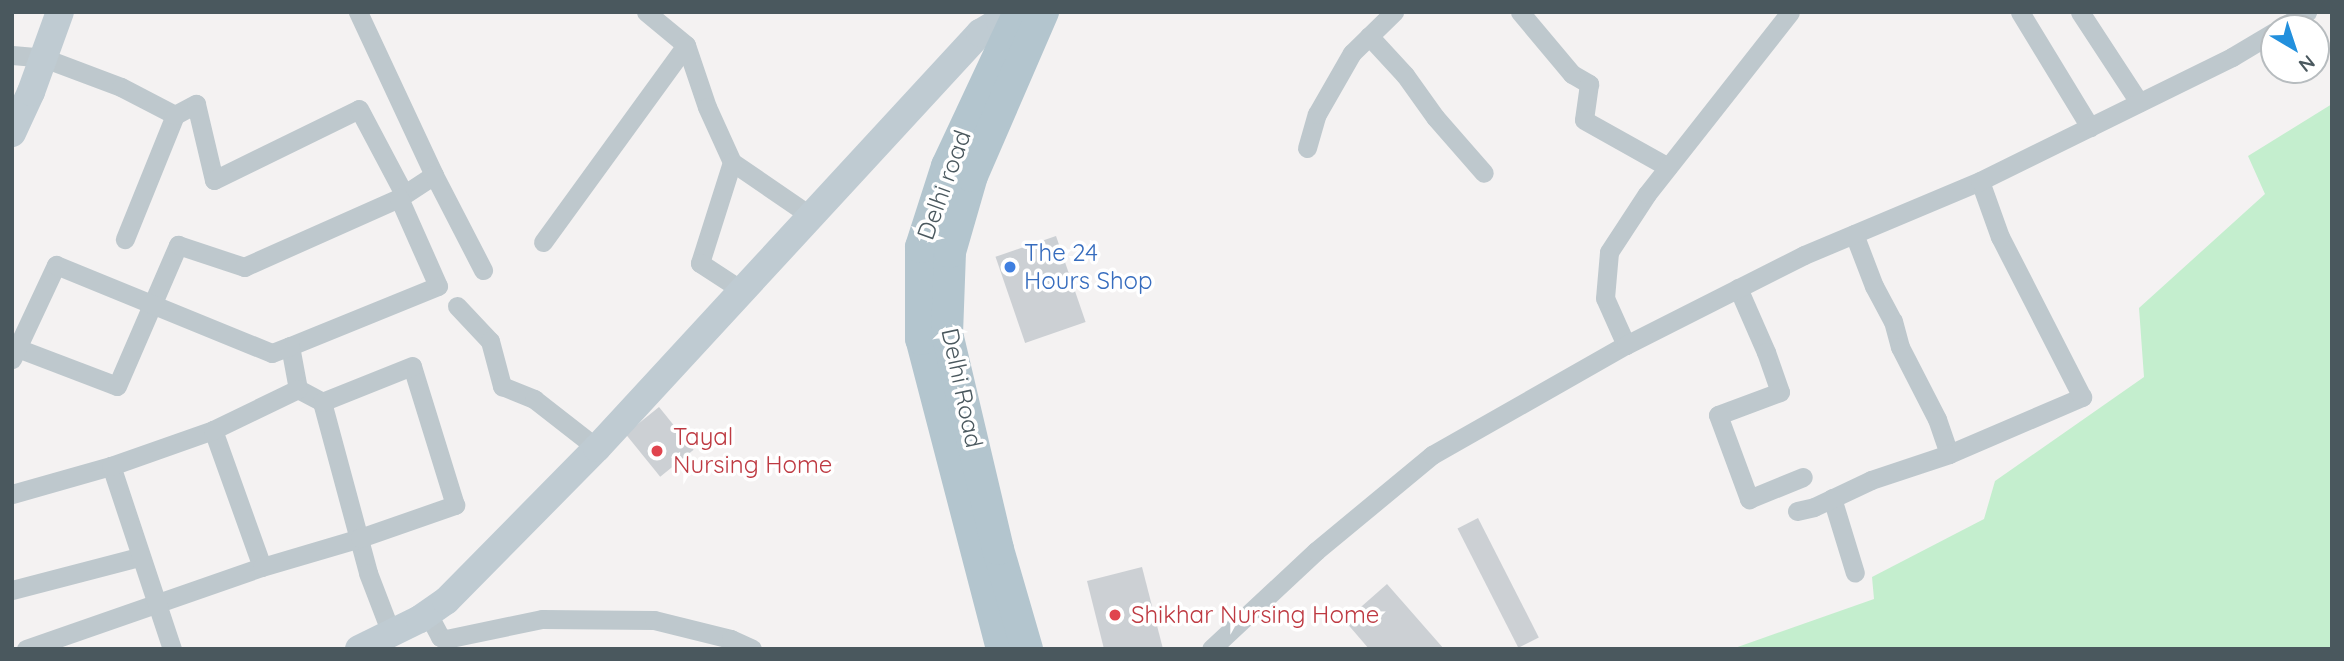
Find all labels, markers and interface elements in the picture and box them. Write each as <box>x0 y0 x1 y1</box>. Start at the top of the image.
north arrow <box>2260 14 2330 84</box>
text: N <box>2294 50 2320 77</box>
street label: Delhi road <box>911 126 977 244</box>
place label: The 24 Hours Shop <box>1024 239 1153 295</box>
marker: The 24 Hours Shop <box>1002 259 1018 275</box>
street label: Delhi Road <box>935 326 989 450</box>
place label: Tayal Nursing Home <box>673 423 832 479</box>
marker: Tayal Nursing Home <box>647 441 667 461</box>
place label: Shikhar Nursing Home <box>1131 601 1379 629</box>
marker: Shikhar Nursing Home <box>1105 605 1125 625</box>

